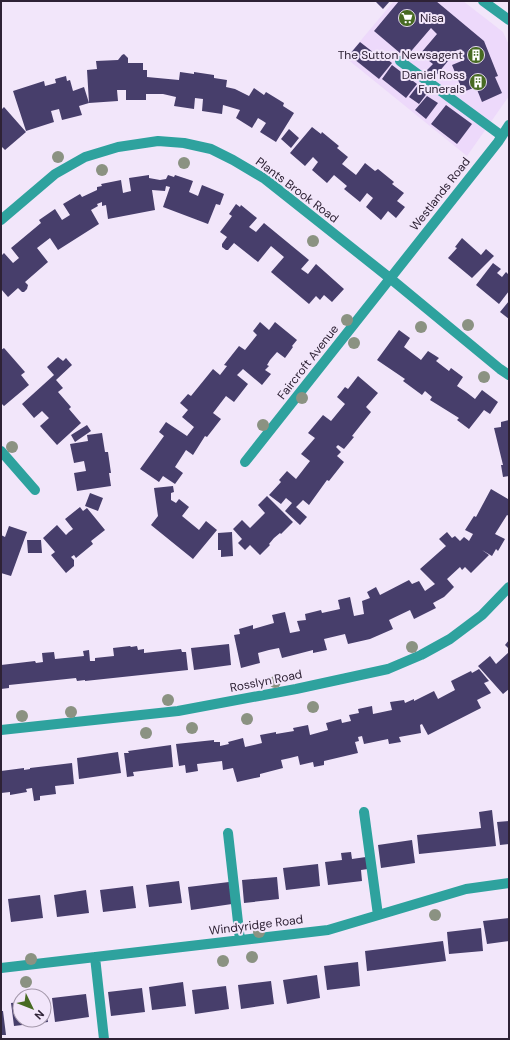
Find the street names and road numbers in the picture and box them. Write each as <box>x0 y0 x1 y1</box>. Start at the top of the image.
street label: Plants Brook Road <box>252 154 342 226</box>
street label: Westlands Road <box>406 154 474 234</box>
street label: Faircroft Avenue <box>274 321 342 403</box>
street label: Rosslyn Road <box>228 666 304 696</box>
street label: Windyridge Road <box>208 911 304 939</box>

